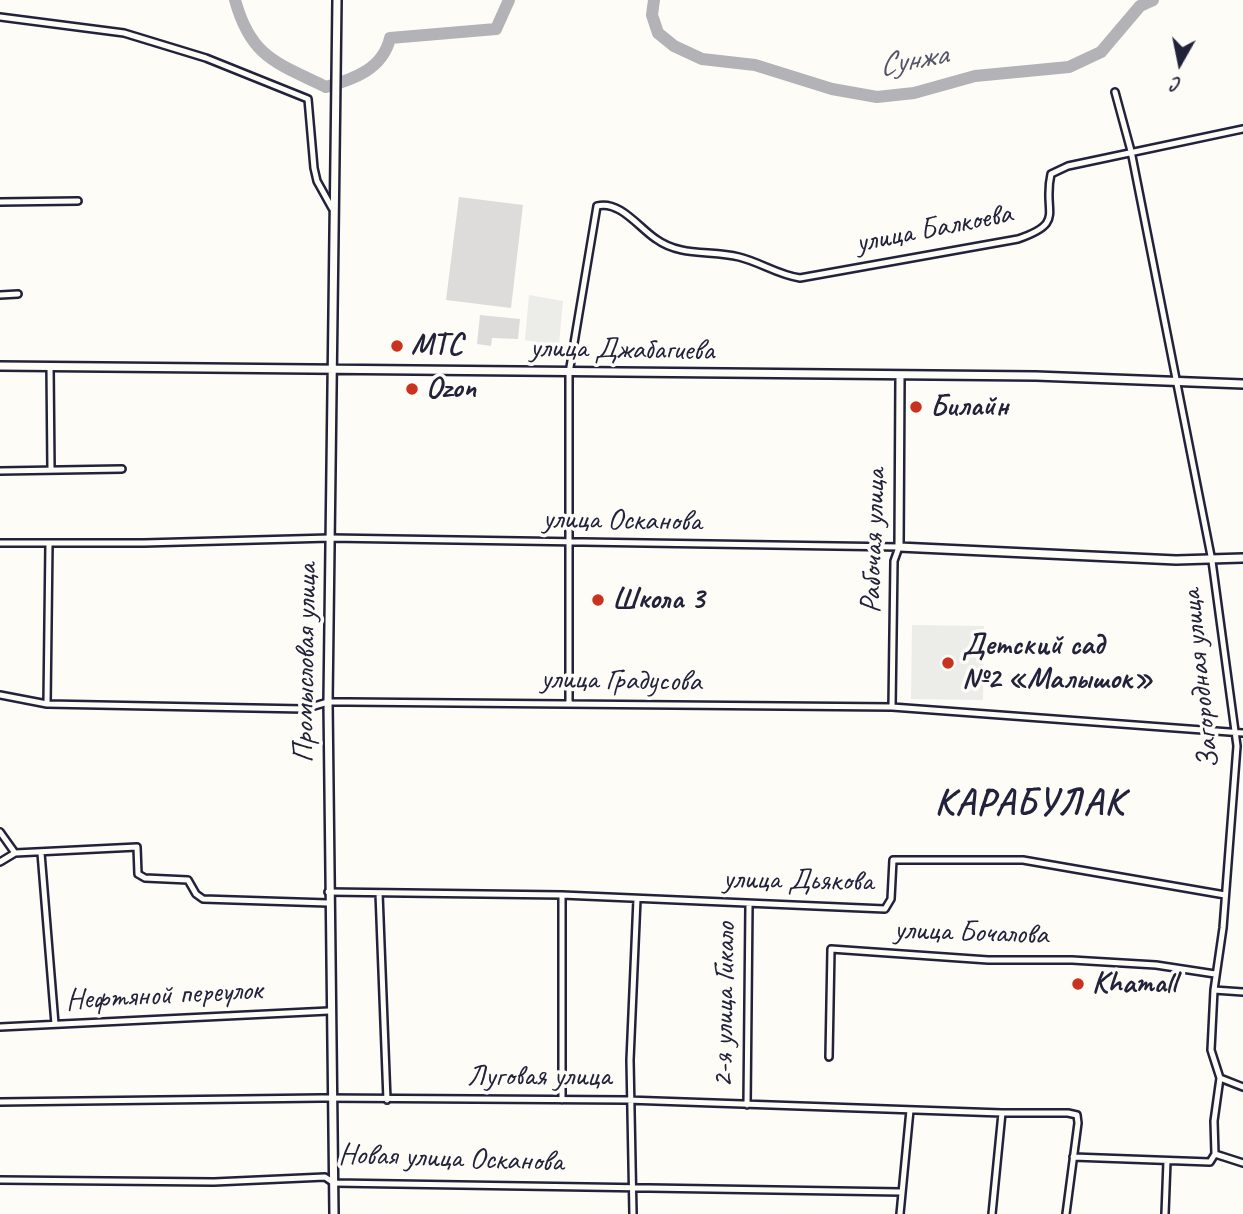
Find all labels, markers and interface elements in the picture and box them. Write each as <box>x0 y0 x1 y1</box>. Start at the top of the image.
north arrow <box>1145 28 1215 98</box>
water label: Сунжа <box>876 36 950 86</box>
text: С <box>1170 71 1183 96</box>
street label: улица Балкоева <box>853 196 1015 262</box>
place label: МТС <box>411 328 463 364</box>
street label: улица Джабагиева <box>530 330 714 370</box>
marker: МТС <box>389 338 405 354</box>
place label: Ozon <box>426 371 476 407</box>
marker: Ozon <box>404 381 420 397</box>
place label: Билайн <box>930 389 1008 425</box>
marker: Билайн <box>908 399 924 415</box>
street label: Рабочая улица <box>853 468 895 614</box>
street label: улица Осканова <box>542 502 702 540</box>
street label: Промысловая улица <box>286 563 326 763</box>
place label: Школа 3 <box>612 582 704 618</box>
street label: Загородная улица <box>1174 588 1228 770</box>
marker: Школа 3 <box>590 592 606 608</box>
place label: Детский сад №2 «Малышок» <box>962 628 1153 698</box>
marker: Детский сад №2 «Малышок» <box>940 655 956 671</box>
street label: улица Градусова <box>540 662 702 700</box>
district label: КАРАБУЛАК <box>930 782 1130 826</box>
street label: улица Дьякова <box>723 862 873 900</box>
street label: улица Бочалова <box>893 912 1049 954</box>
street label: 2-я улица Гикало <box>706 922 744 1088</box>
place label: Khamall <box>1092 966 1176 1002</box>
street label: Нефтяной переулок <box>65 973 263 1019</box>
marker: Khamall <box>1070 976 1086 992</box>
street label: Луговая улица <box>467 1059 611 1095</box>
street label: Новая улица Осканова <box>338 1137 564 1181</box>

